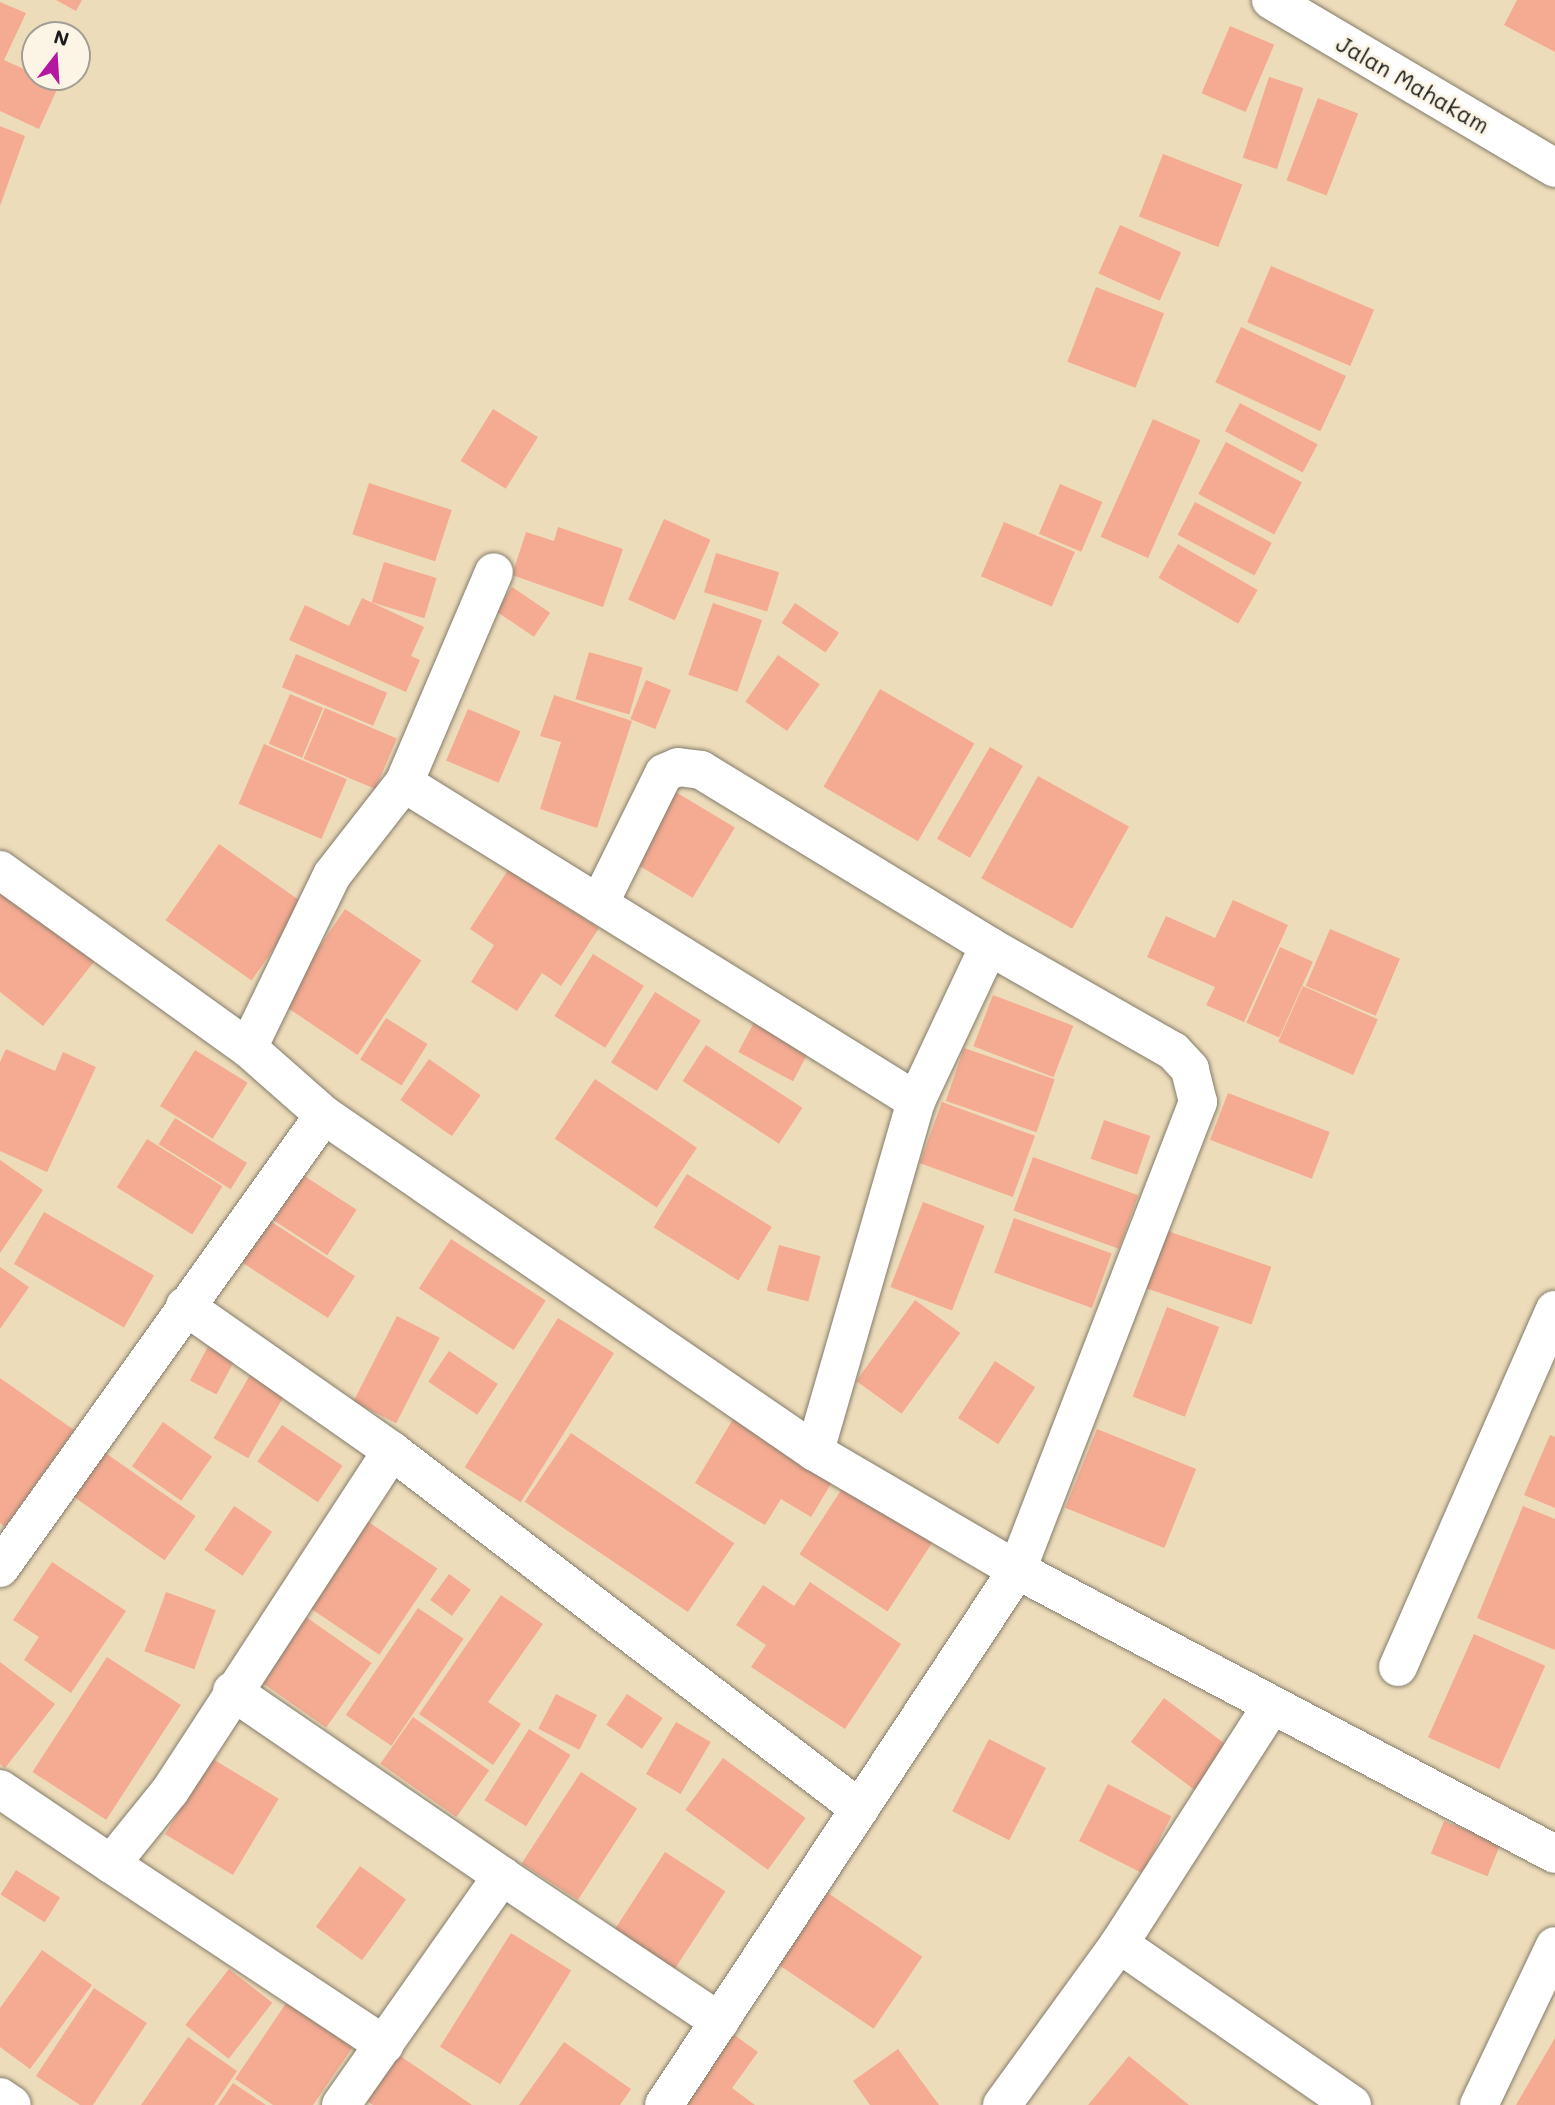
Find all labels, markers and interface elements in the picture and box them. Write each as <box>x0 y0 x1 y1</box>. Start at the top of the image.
north arrow <box>21 21 91 91</box>
text: N <box>51 23 72 51</box>
street label: Jalan Mahakam <box>1332 29 1494 139</box>

